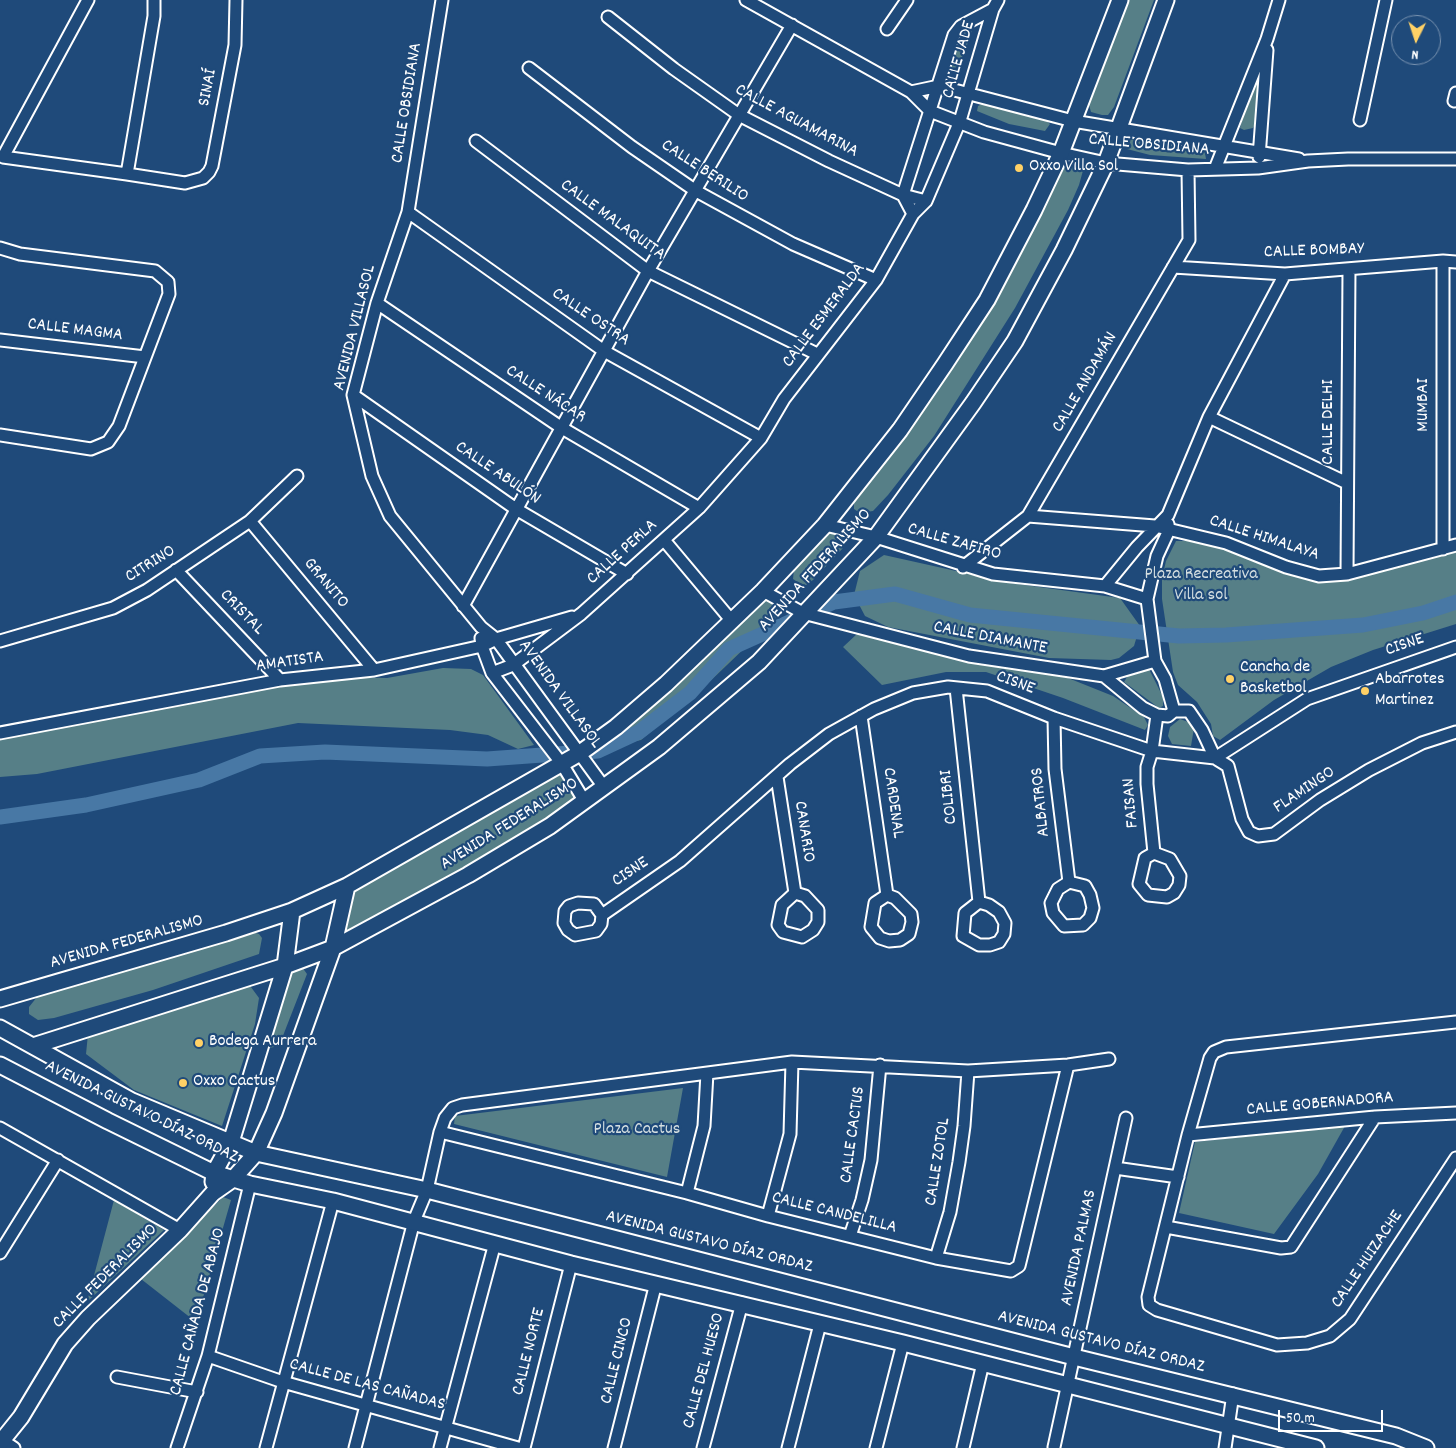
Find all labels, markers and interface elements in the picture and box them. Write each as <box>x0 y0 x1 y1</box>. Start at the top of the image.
north arrow <box>1391 15 1441 65</box>
street label: CALLE JADE <box>939 19 981 101</box>
street label: CALLE OBSIDIANA <box>388 41 428 165</box>
text: N <box>1411 44 1419 64</box>
street label: SINAÍ <box>195 68 223 108</box>
street label: CALLE AGUAMARINA <box>731 80 861 164</box>
street label: CALLE OBSIDIANA <box>1088 130 1210 162</box>
street label: CALLE BERILIO <box>656 136 752 208</box>
place label: Oxxo Villa Sol <box>1029 157 1118 179</box>
marker: Oxxo Villa Sol <box>1013 162 1025 174</box>
street label: CALLE MALAQUITA <box>555 176 669 266</box>
street label: CALLE BOMBAY <box>1264 239 1364 265</box>
street label: CALLE ESMERALDA <box>779 259 871 373</box>
street label: AVENIDA VILLASOL <box>330 263 382 393</box>
street label: CALLE OSTRA <box>547 284 633 352</box>
street label: CALLE MAGMA <box>26 314 124 348</box>
street label: CALLE ANDAMÁN <box>1049 329 1123 437</box>
street label: CALLE NÁCAR <box>501 361 589 429</box>
street label: MUMBAI <box>1414 378 1436 432</box>
street label: CALLE DELHI <box>1319 379 1341 465</box>
street label: CALLE ABULÓN <box>450 437 544 511</box>
street label: AVENIDA FEDERALISMO <box>755 505 877 637</box>
street label: CALLE HIMALAYA <box>1206 511 1322 567</box>
street label: CALLE PERLA <box>583 516 663 590</box>
street label: CALLE ZAFIRO <box>905 519 1003 567</box>
street label: CITRINO <box>122 541 180 589</box>
street label: GRANITO <box>298 554 352 614</box>
park label: Plaza Recreativa Villa sol <box>1144 565 1258 608</box>
street label: CRISTAL <box>214 586 268 640</box>
street label: CALLE DIAMANTE <box>931 617 1049 661</box>
street label: CISNE <box>1383 629 1427 663</box>
street label: AVENIDA VILLASOL <box>512 637 606 753</box>
street label: AMATISTA <box>255 648 325 678</box>
place label: Cancha de Basketbol <box>1240 658 1310 701</box>
street label: CISNE <box>993 667 1037 701</box>
place label: Abarrotes Martinez <box>1375 670 1445 712</box>
marker: Cancha de Basketbol <box>1224 673 1236 685</box>
marker: Abarrotes Martinez <box>1359 685 1371 697</box>
street label: FLAMINGO <box>1270 763 1340 819</box>
street label: CARDENAL <box>876 766 908 840</box>
street label: ALBATROS <box>1028 766 1056 838</box>
street label: COLIBRI <box>936 768 964 826</box>
street label: AVENIDA FEDERALISMO <box>437 774 583 876</box>
street label: FAISAN <box>1119 777 1145 829</box>
street label: CANARIO <box>787 800 819 864</box>
street label: CISNE <box>609 853 653 893</box>
street label: AVENIDA FEDERALISMO <box>48 911 206 975</box>
place label: Bodega Aurrera <box>209 1032 316 1054</box>
marker: Bodega Aurrera <box>193 1037 205 1049</box>
street label: AVENIDA GUSTAVO DÍAZ ORDAZ <box>41 1057 241 1169</box>
place label: Oxxo Cactus <box>193 1072 275 1094</box>
marker: Oxxo Cactus <box>177 1077 189 1089</box>
street label: CALLE CACTUS <box>837 1085 871 1185</box>
street label: CALLE GOBERNADORA <box>1246 1088 1394 1122</box>
street label: CALLE ZOTOL <box>921 1116 957 1208</box>
park label: Plaza Cactus <box>594 1120 680 1142</box>
street label: CALLE CANDELILLA <box>769 1188 899 1240</box>
street label: AVENIDA PALMAS <box>1057 1188 1103 1308</box>
street label: AVENIDA GUSTAVO DÍAZ ORDAZ <box>603 1207 815 1279</box>
street label: CALLE HUIZACHE <box>1327 1207 1409 1313</box>
street label: CALLE FEDERALISMO <box>49 1220 163 1334</box>
street label: CALLE CAÑADA DE ABAJO <box>166 1226 232 1398</box>
street label: CALLE NORTE <box>509 1306 551 1398</box>
street label: AVENIDA GUSTAVO DÍAZ ORDAZ <box>995 1307 1207 1379</box>
street label: CALLE DEL HUESO <box>679 1311 731 1431</box>
street label: CALLE CINCO <box>597 1316 639 1406</box>
street label: CALLE DE LAS CAÑADAS <box>287 1355 447 1417</box>
scale bar <box>1281 1400 1386 1432</box>
text: 50 m <box>1286 1408 1315 1430</box>

